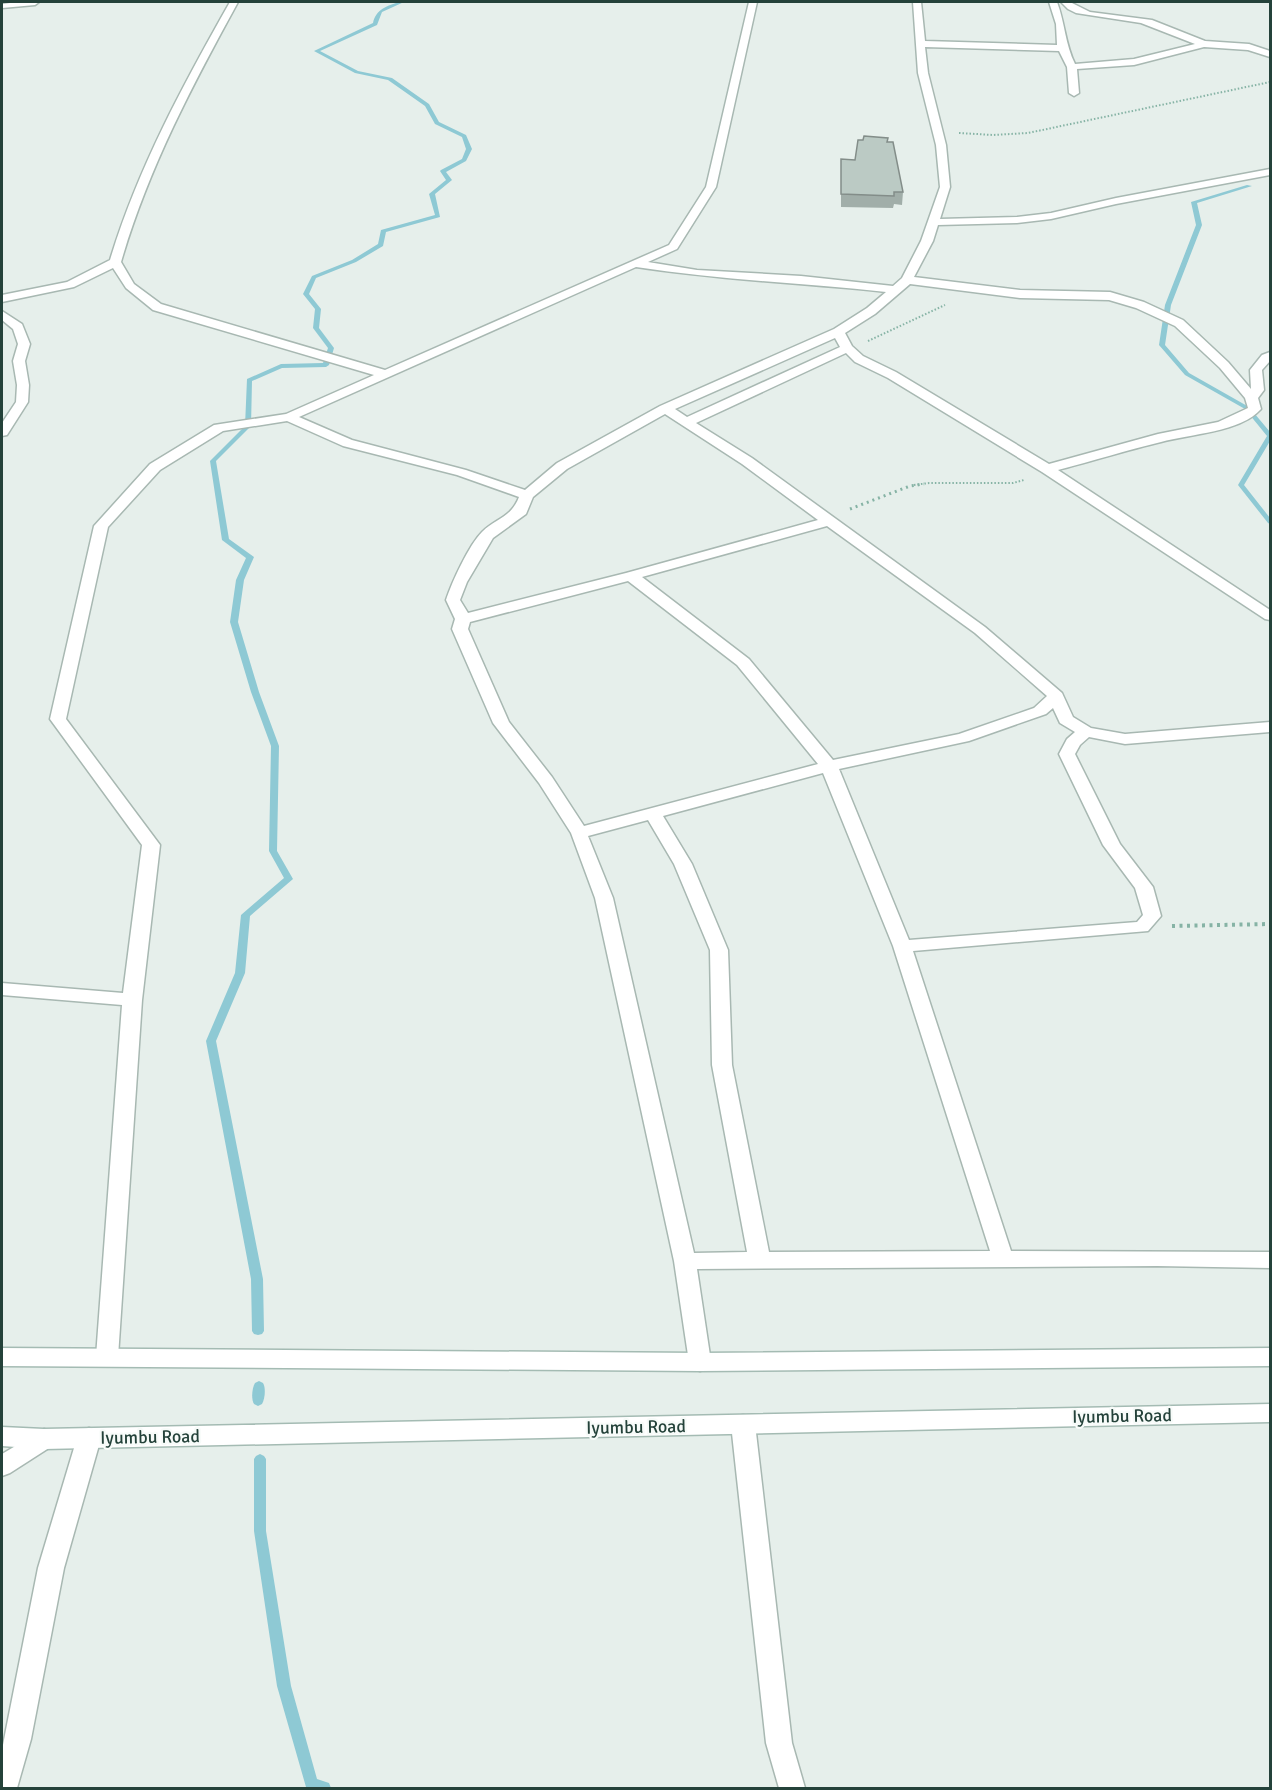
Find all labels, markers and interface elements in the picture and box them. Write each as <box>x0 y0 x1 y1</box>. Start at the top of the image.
street label: Iyumbu Road <box>1072 1404 1172 1428</box>
street label: Iyumbu Road <box>586 1415 686 1439</box>
street label: Iyumbu Road <box>100 1425 200 1449</box>

